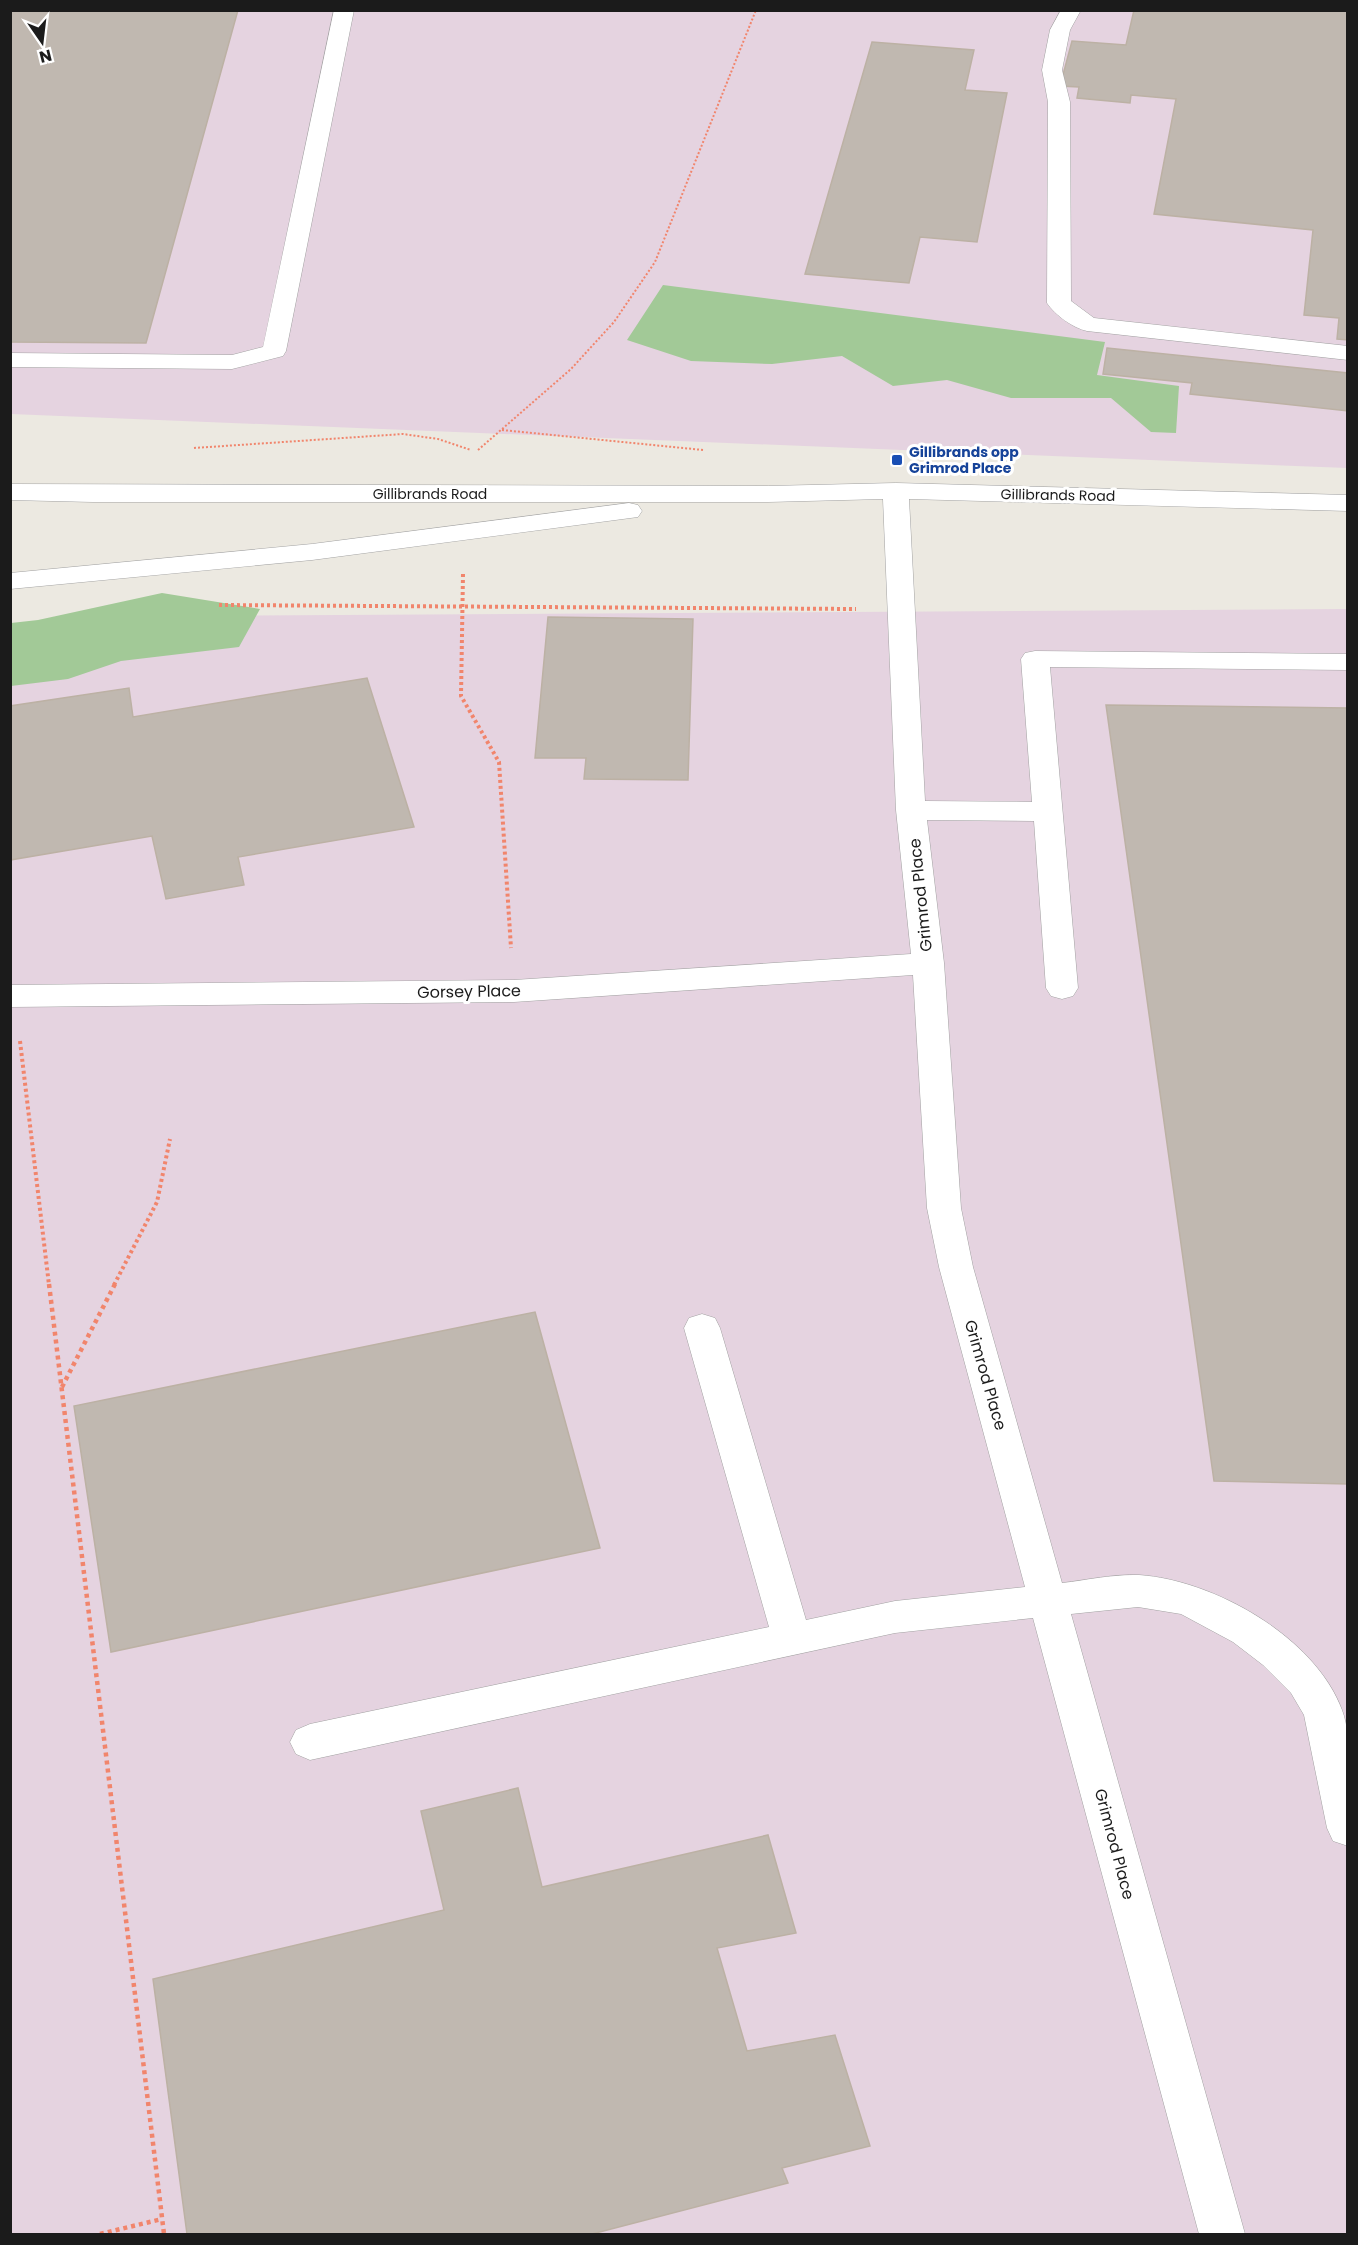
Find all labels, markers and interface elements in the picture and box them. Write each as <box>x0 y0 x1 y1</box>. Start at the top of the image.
north arrow <box>12 12 72 72</box>
text: N <box>37 43 54 69</box>
place label: Gillibrands opp Grimrod Place <box>909 442 1019 478</box>
marker: Gillibrands opp Grimrod Place <box>890 453 904 467</box>
street label: Gillibrands Road <box>373 484 487 504</box>
street label: Gillibrands Road <box>1000 484 1116 506</box>
street label: Grimrod Place <box>903 837 938 953</box>
street label: Gorsey Place <box>417 979 521 1004</box>
street label: Grimrod Place <box>959 1317 1012 1433</box>
street label: Grimrod Place <box>1089 1786 1140 1902</box>

